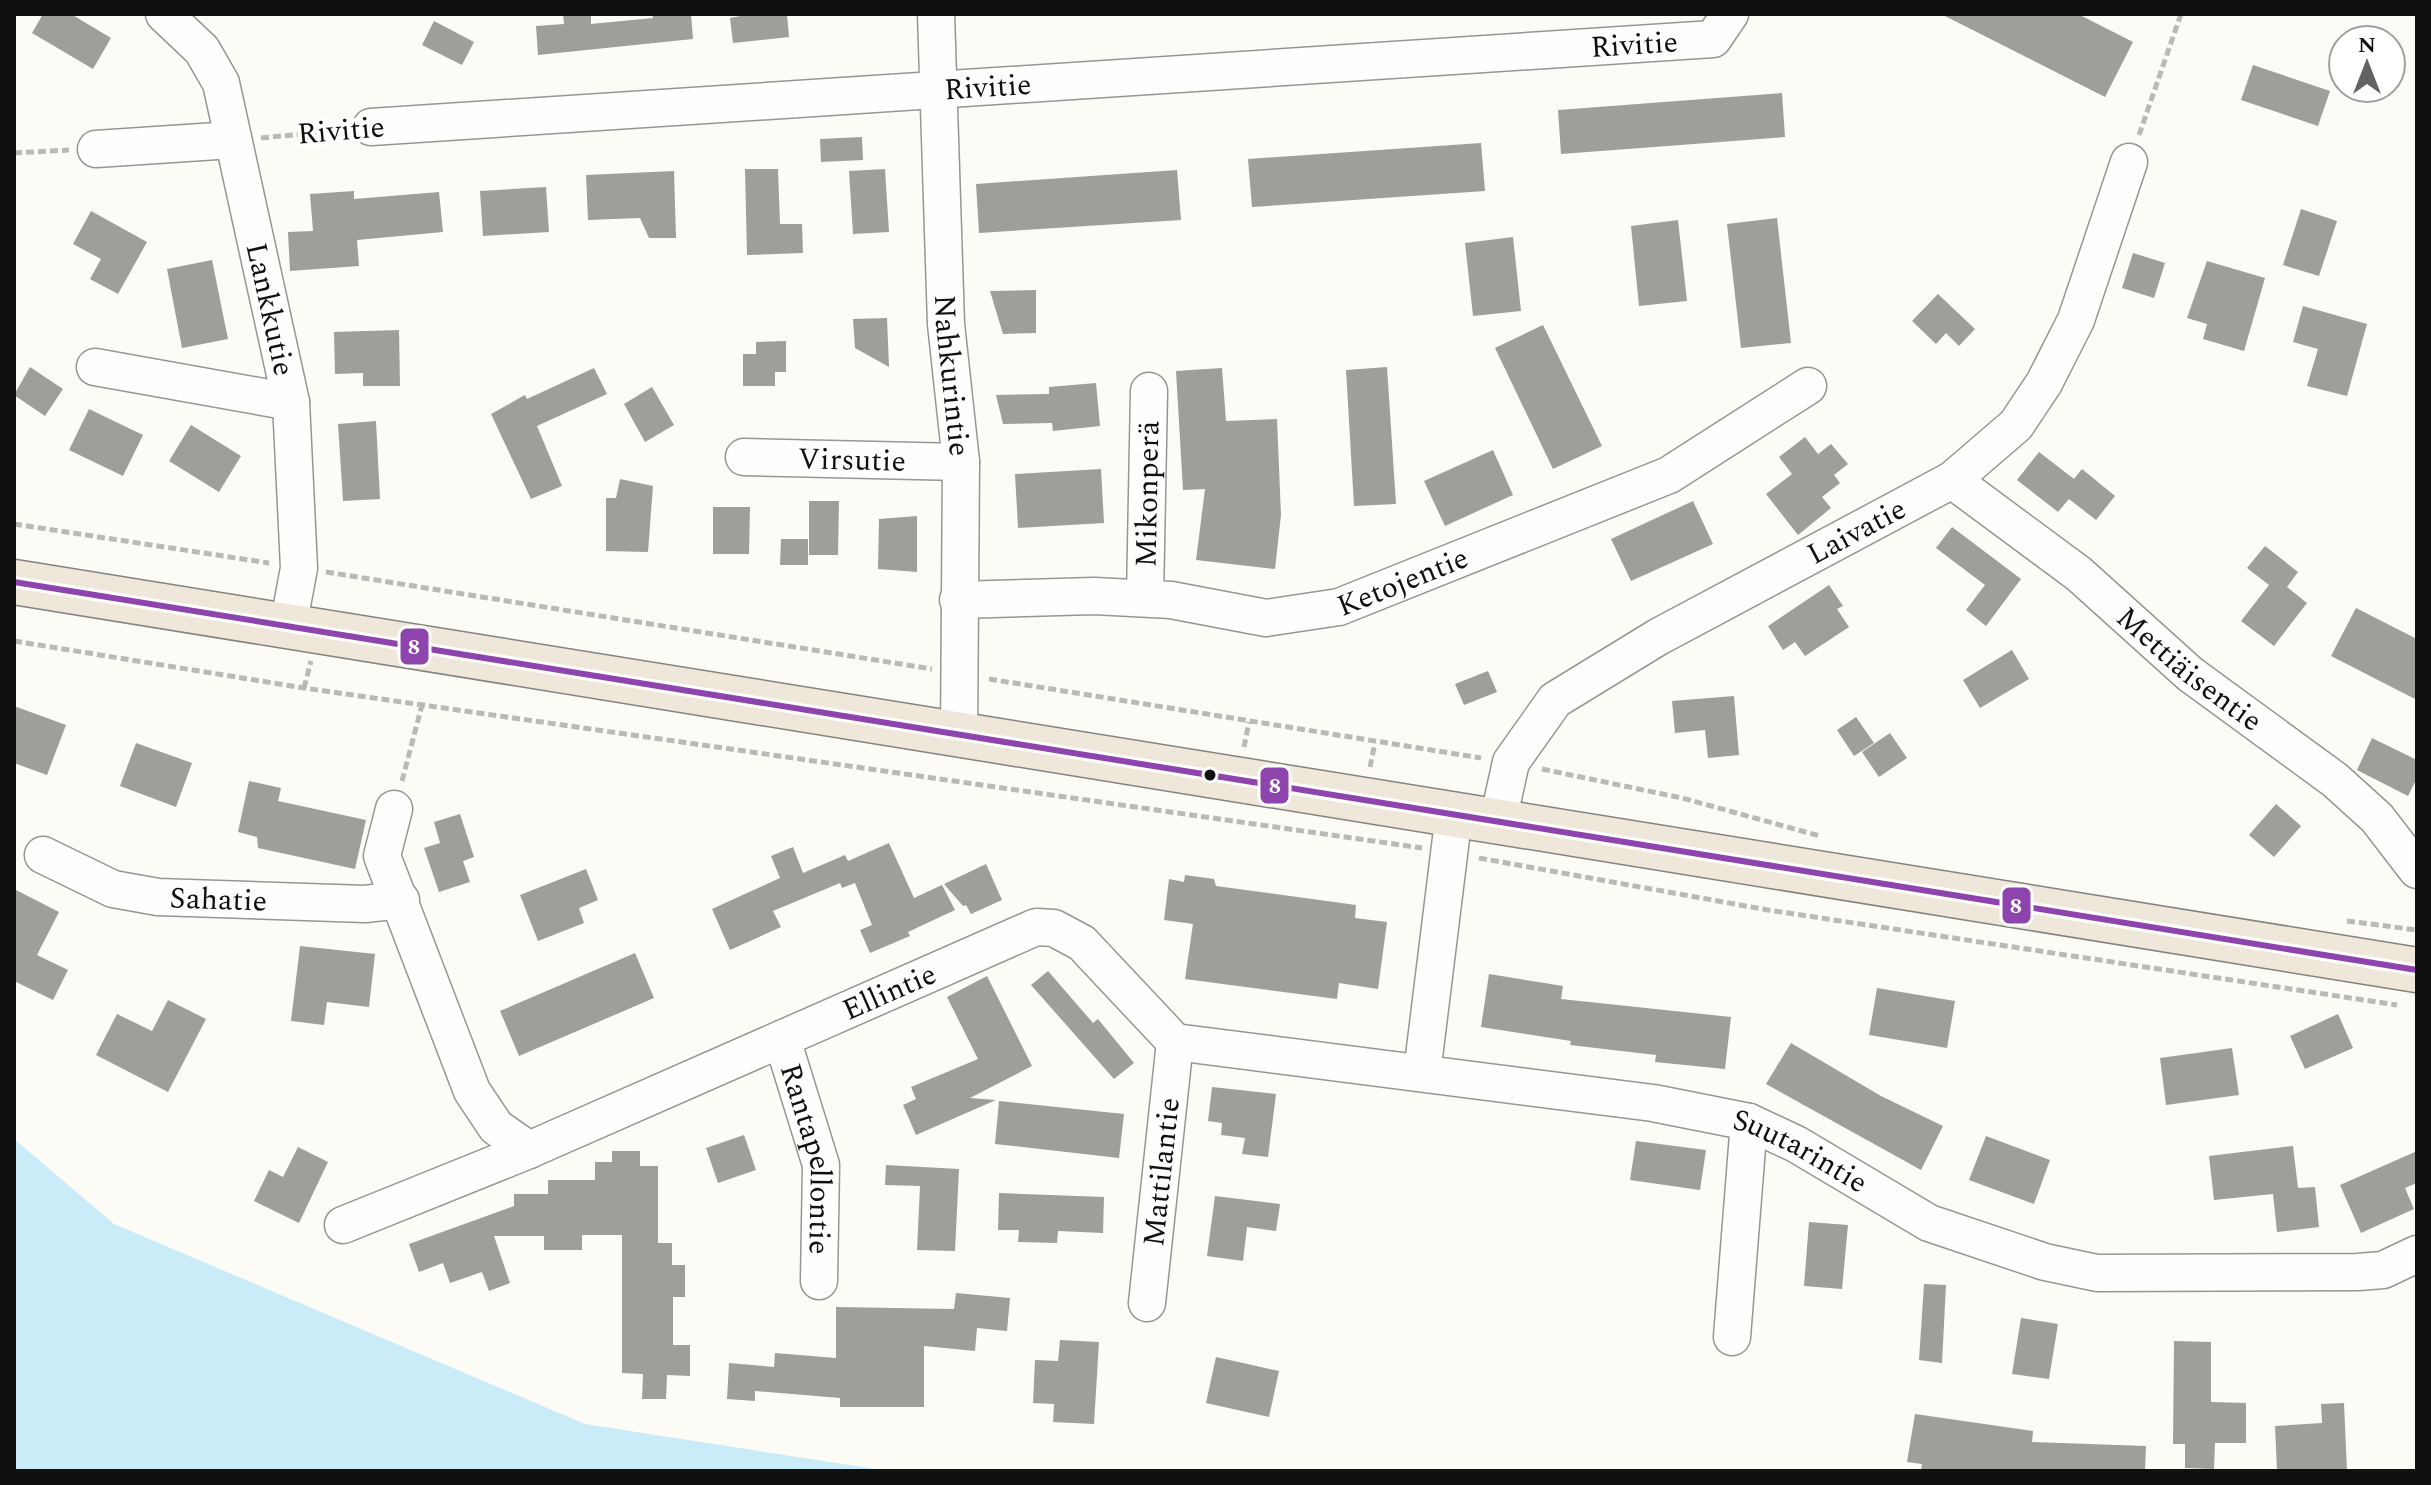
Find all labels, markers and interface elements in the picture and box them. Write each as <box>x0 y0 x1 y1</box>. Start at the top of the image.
street label: Rivitie <box>1589 19 1680 71</box>
north arrow <box>2327 24 2407 104</box>
text: N <box>2358 29 2376 62</box>
street label: Rivitie <box>943 62 1033 113</box>
street label: Rivitie <box>295 104 387 158</box>
street label: Lankkutie <box>233 238 307 380</box>
street label: Nahkurintie <box>921 294 982 459</box>
street label: Mikonperä <box>1124 420 1172 568</box>
street label: Virsutie <box>797 436 906 485</box>
street label: Laivatie <box>1799 487 1915 577</box>
street label: Ketojentie <box>1330 536 1476 630</box>
street label: Mettiäisentie <box>2105 596 2272 744</box>
line badge: 8 <box>399 627 430 666</box>
text: 8 <box>408 631 420 664</box>
line badge: 8 <box>1259 766 1290 805</box>
unlabelled marker <box>1202 767 1218 783</box>
text: 8 <box>1269 770 1281 803</box>
street label: Sahatie <box>169 875 268 925</box>
line badge: 8 <box>2001 886 2032 925</box>
text: 8 <box>2010 890 2022 923</box>
street label: Ellintie <box>835 952 944 1033</box>
street label: Rantapellontie <box>767 1058 843 1255</box>
street label: Mattilantie <box>1131 1095 1193 1249</box>
street label: Suutarintie <box>1729 1097 1876 1206</box>

